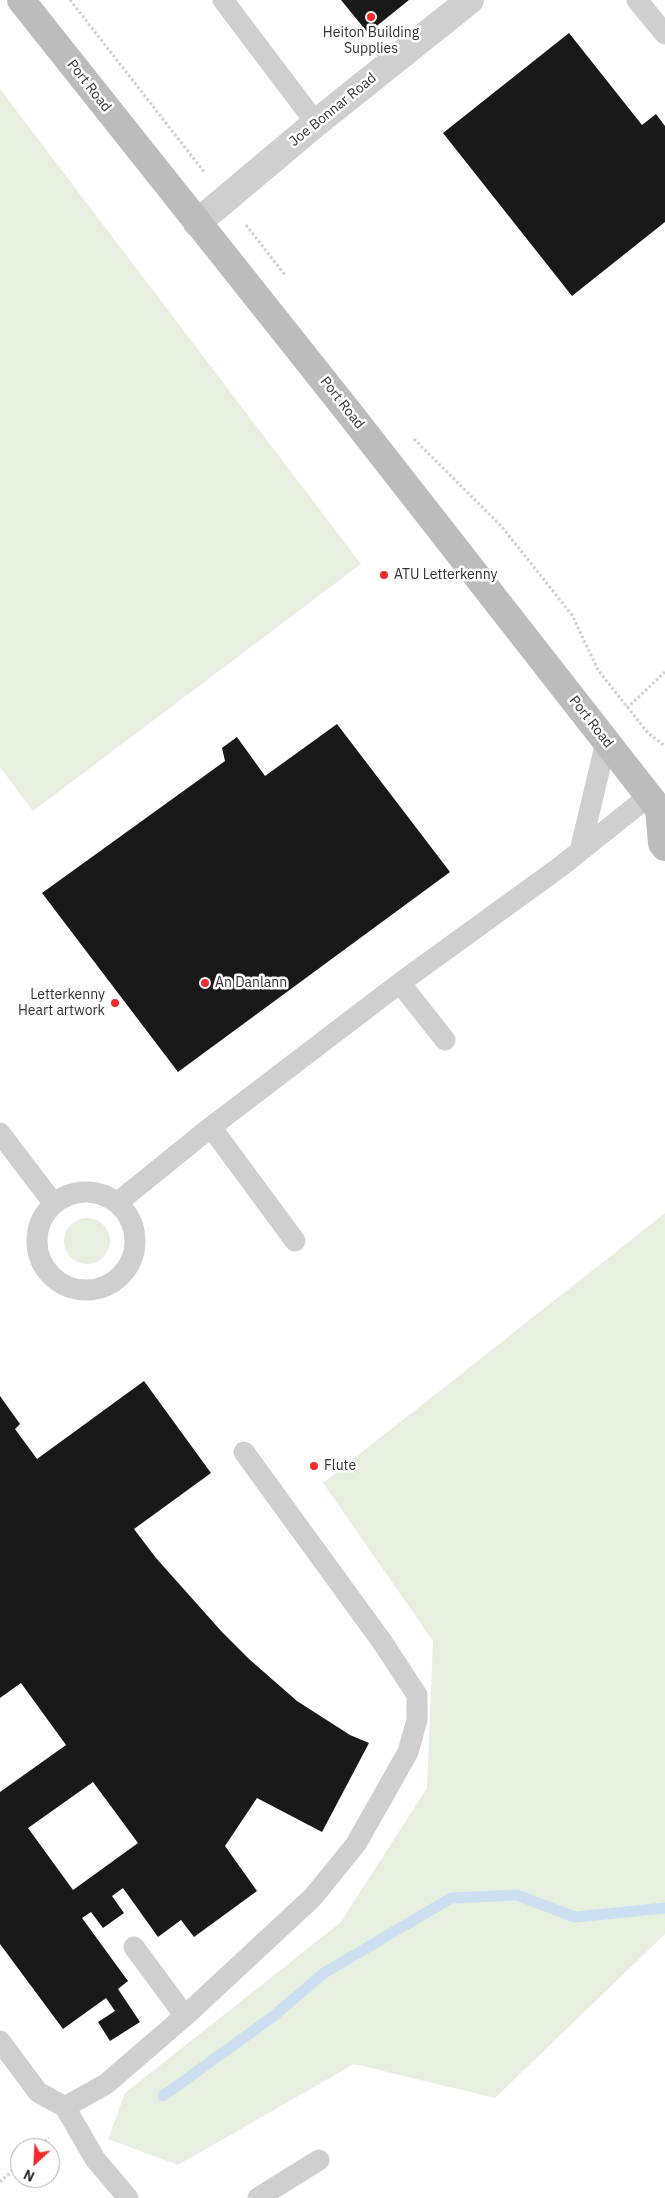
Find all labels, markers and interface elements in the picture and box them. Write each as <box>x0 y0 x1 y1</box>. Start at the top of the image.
marker: Heiton Building Supplies <box>365 11 377 23</box>
place label: Heiton Building Supplies <box>323 25 419 58</box>
street label: Port Road <box>63 57 115 115</box>
street label: Joe Bonnar Road <box>286 70 380 150</box>
street label: Port Road <box>316 374 368 432</box>
place label: ATU Letterkenny <box>394 567 498 583</box>
marker: ATU Letterkenny <box>378 569 390 581</box>
street label: Port Road <box>565 693 617 751</box>
place label: An Danlann <box>215 975 287 991</box>
marker: An Danlann <box>199 977 211 989</box>
place label: Letterkenny Heart artwork <box>18 987 105 1020</box>
marker: Letterkenny Heart artwork <box>109 997 121 1009</box>
place label: Flute <box>324 1458 356 1474</box>
marker: Flute <box>308 1460 320 1472</box>
north arrow <box>10 2138 60 2188</box>
text: N <box>21 2165 37 2186</box>

